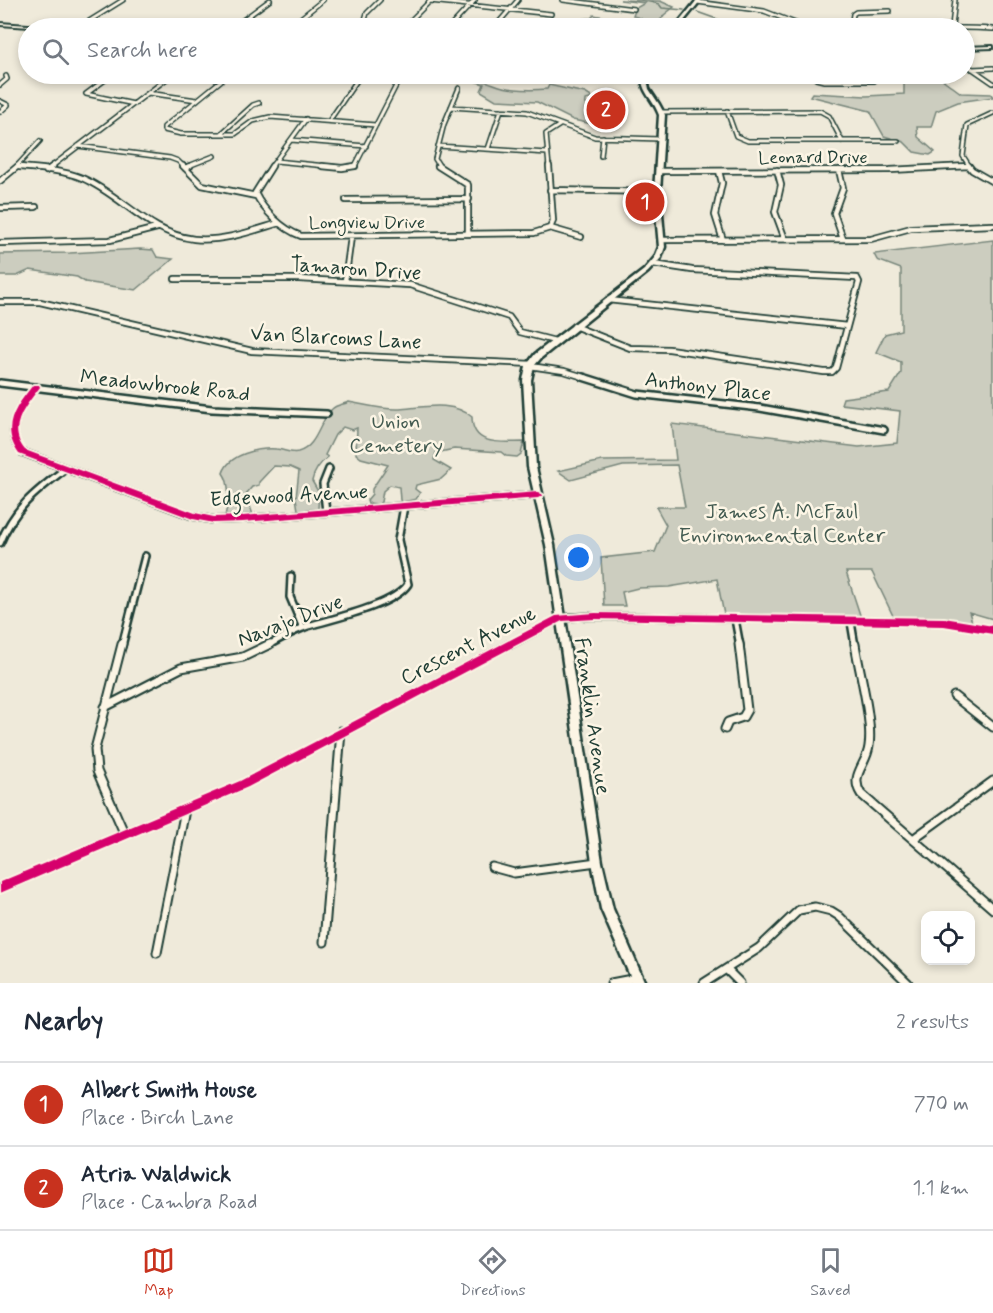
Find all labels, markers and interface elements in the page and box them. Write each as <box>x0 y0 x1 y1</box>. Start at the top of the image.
search box <box>18 18 975 84</box>
icon: search <box>39 35 72 68</box>
text: Search here <box>87 37 198 65</box>
pin: 2 <box>586 88 626 132</box>
street label: Leonard Drive <box>758 146 868 170</box>
pin: 1 <box>626 180 664 224</box>
street label: Longview Drive <box>309 211 425 236</box>
street label: Tamaron Drive <box>290 250 422 288</box>
street label: Van Blarcoms Lane <box>250 320 422 356</box>
street label: Meadowbrook Road <box>79 363 251 409</box>
street label: Anthony Place <box>643 365 773 409</box>
park label: Union Cemetery <box>349 408 443 460</box>
street label: Edgewood Avenue <box>209 478 369 516</box>
park label: James A. McFaul Environmental Center <box>679 498 885 550</box>
your location <box>564 543 593 572</box>
street label: Navajo Drive <box>233 588 347 654</box>
street label: Crescent Avenue <box>396 600 541 692</box>
street label: Franklin Avenue <box>567 636 617 797</box>
map controls <box>921 911 975 965</box>
button: locate <box>921 911 975 965</box>
text: Nearby <box>24 1005 103 1039</box>
text: 2 results <box>896 1009 969 1036</box>
text: Albert Smith House <box>81 1077 257 1105</box>
text: 1 <box>39 1091 48 1118</box>
text: 770 m <box>913 1091 969 1118</box>
text: Place · Birch Lane <box>81 1105 234 1132</box>
text: Atria Waldwick <box>81 1161 231 1189</box>
text: 2 <box>39 1175 48 1202</box>
text: 1.1 km <box>912 1175 969 1202</box>
text: Place · Cambra Road <box>81 1189 257 1216</box>
tab: Map <box>142 1244 175 1301</box>
tab: Directions <box>460 1244 526 1301</box>
tab: Saved <box>810 1244 851 1301</box>

